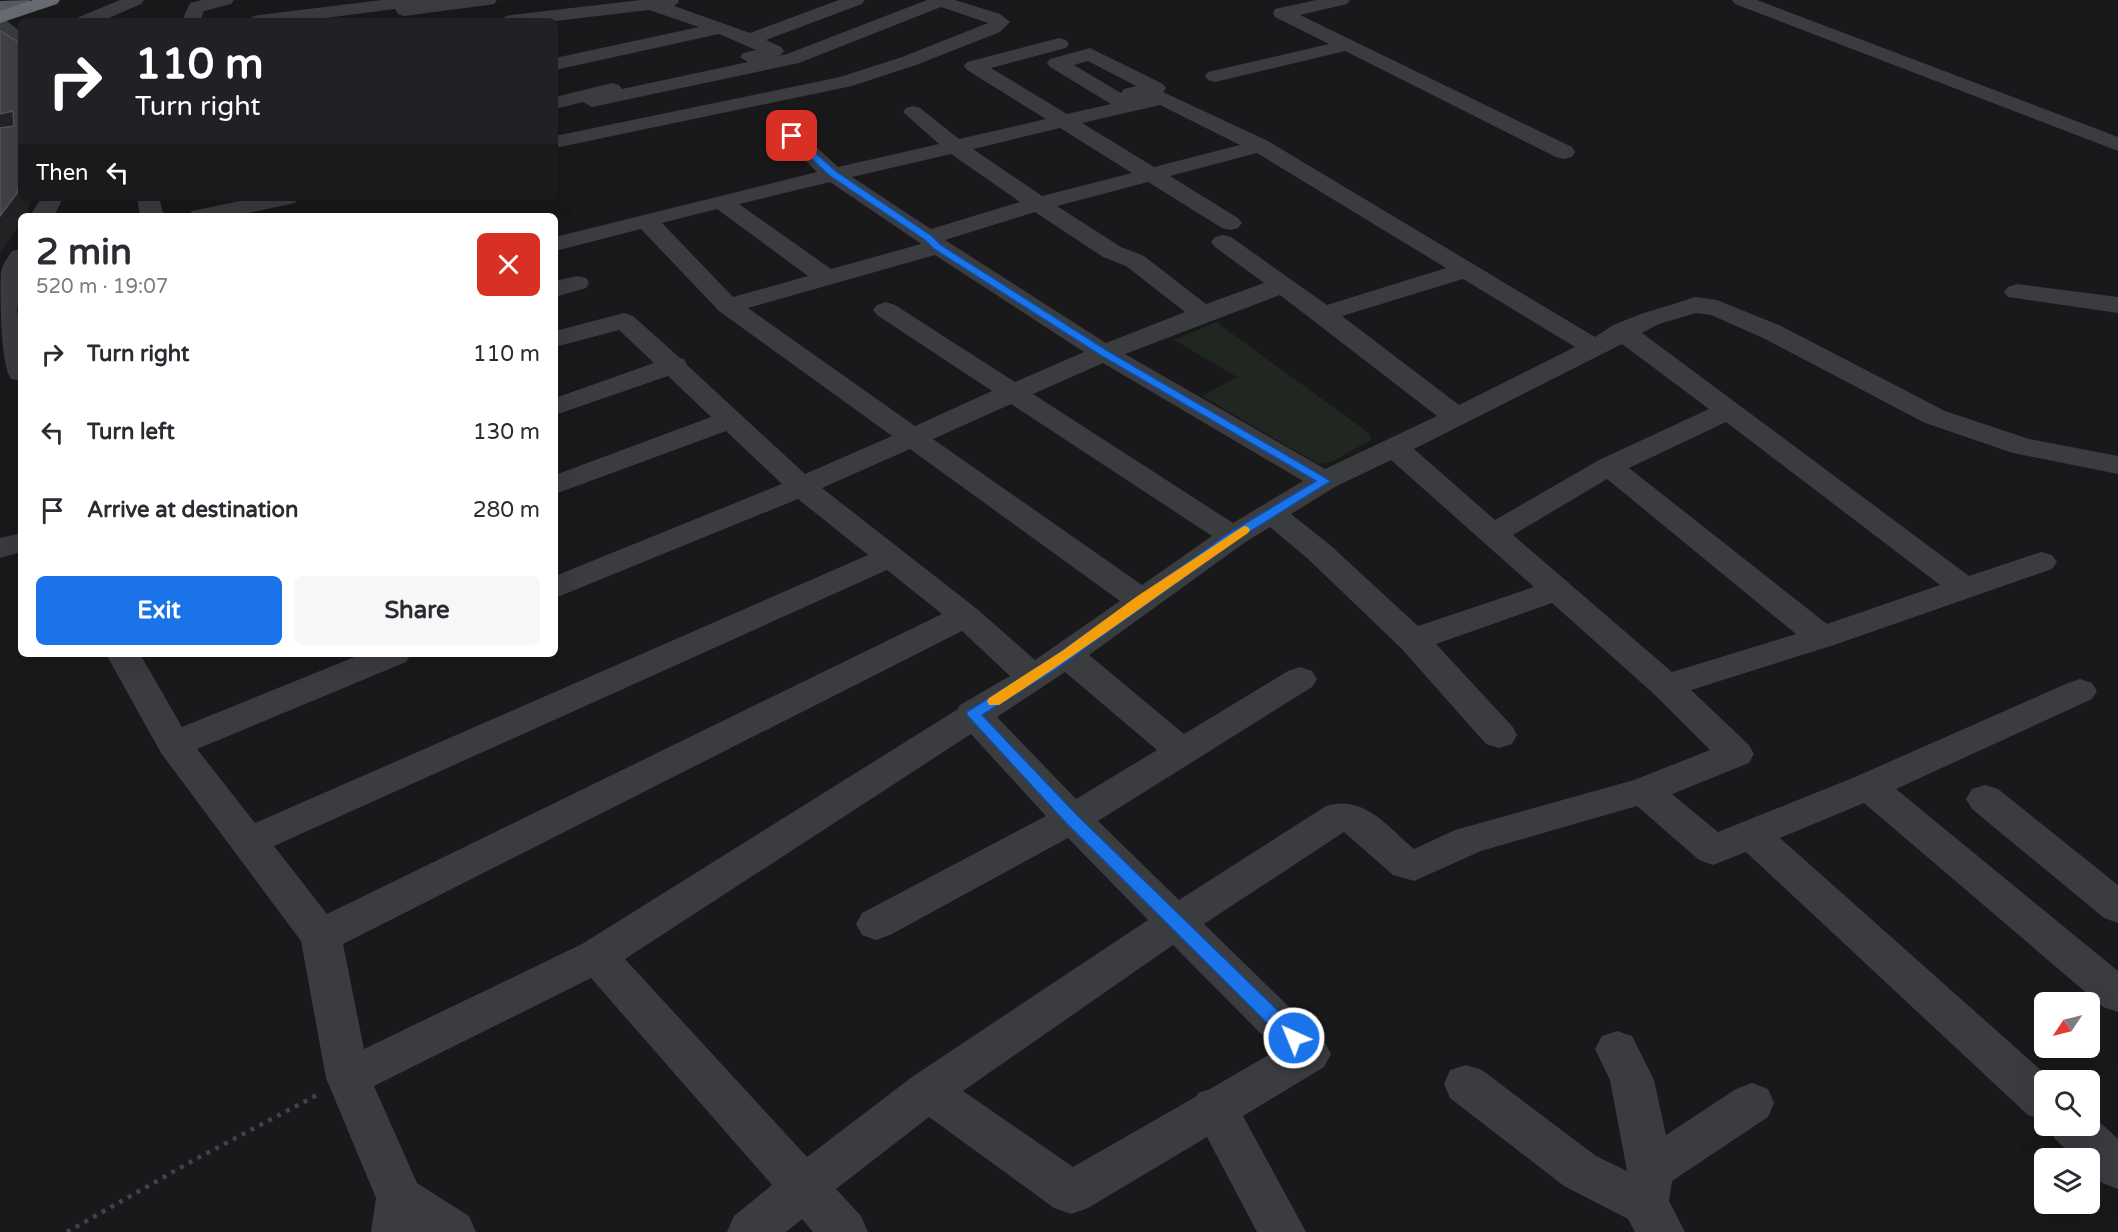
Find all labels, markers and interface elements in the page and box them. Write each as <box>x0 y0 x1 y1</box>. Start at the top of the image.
text: 110 m <box>135 39 264 90</box>
icon: right <box>36 42 114 120</box>
text: Turn right <box>135 90 261 123</box>
pin <box>766 110 817 161</box>
icon: arrive <box>775 119 808 152</box>
icon: left <box>101 156 134 189</box>
text: Then <box>36 160 89 186</box>
text: 2 min <box>36 231 132 274</box>
button: close <box>477 233 540 296</box>
text: 520 m · 19:07 <box>36 275 168 299</box>
icon: right <box>36 338 69 371</box>
text: Turn right <box>87 341 189 367</box>
text: 110 m <box>473 341 540 367</box>
icon: left <box>36 416 69 449</box>
text: Turn left <box>87 419 175 445</box>
text: 130 m <box>473 419 540 445</box>
icon: arrive <box>36 494 69 527</box>
text: Arrive at destination <box>87 497 298 523</box>
text: 280 m <box>473 497 540 523</box>
button: Exit <box>36 576 282 645</box>
button: Share <box>294 576 540 645</box>
north arrow <box>2034 992 2100 1058</box>
map controls <box>2034 992 2100 1214</box>
position arrow <box>1262 1006 1326 1070</box>
button: search <box>2034 1070 2100 1136</box>
button: layers <box>2034 1148 2100 1214</box>

